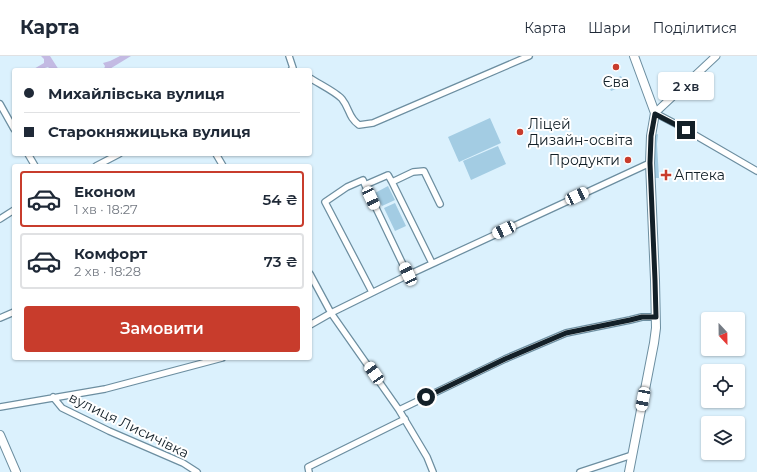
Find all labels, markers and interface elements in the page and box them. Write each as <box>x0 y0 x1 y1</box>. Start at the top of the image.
text: Карта <box>20 16 80 39</box>
text: Карта <box>524 19 566 37</box>
text: Шари <box>588 19 631 37</box>
text: Поділитися <box>653 19 737 37</box>
marker: Єва <box>611 62 621 72</box>
callout: 2 хв <box>658 72 714 100</box>
place label: Єва <box>603 73 629 91</box>
text: 2 хв <box>673 78 699 94</box>
text: Михайлівська вулиця <box>48 84 225 103</box>
place label: Ліцей Дизайн-освіта <box>528 115 633 149</box>
route end <box>677 121 695 139</box>
text: Старокняжицька вулиця <box>48 122 251 141</box>
marker: Ліцей Дизайн-освіта <box>515 127 525 137</box>
place label: Продукти <box>549 151 620 169</box>
marker: Продукти <box>623 155 633 165</box>
place label: Аптека <box>674 166 725 184</box>
marker: Аптека <box>661 170 671 180</box>
icon: car <box>26 181 62 217</box>
text: Економ <box>74 182 136 201</box>
car <box>360 185 382 211</box>
car <box>564 185 590 207</box>
text: 54 ₴ <box>263 190 298 209</box>
text: 1 хв · 18:27 <box>74 201 138 217</box>
car <box>491 219 517 241</box>
icon: car <box>26 243 62 279</box>
text: Комфорт <box>74 244 147 263</box>
text: 73 ₴ <box>264 252 298 271</box>
car <box>397 261 419 287</box>
text: 2 хв · 18:28 <box>74 263 141 279</box>
button: Замовити <box>24 306 300 352</box>
north arrow <box>701 312 745 356</box>
map controls <box>701 312 745 460</box>
car <box>362 360 386 386</box>
button: locate <box>701 364 745 408</box>
car <box>635 386 651 412</box>
street label: вулиця Лисичівка <box>66 388 192 462</box>
route start <box>417 388 435 406</box>
button: layers <box>701 416 745 460</box>

